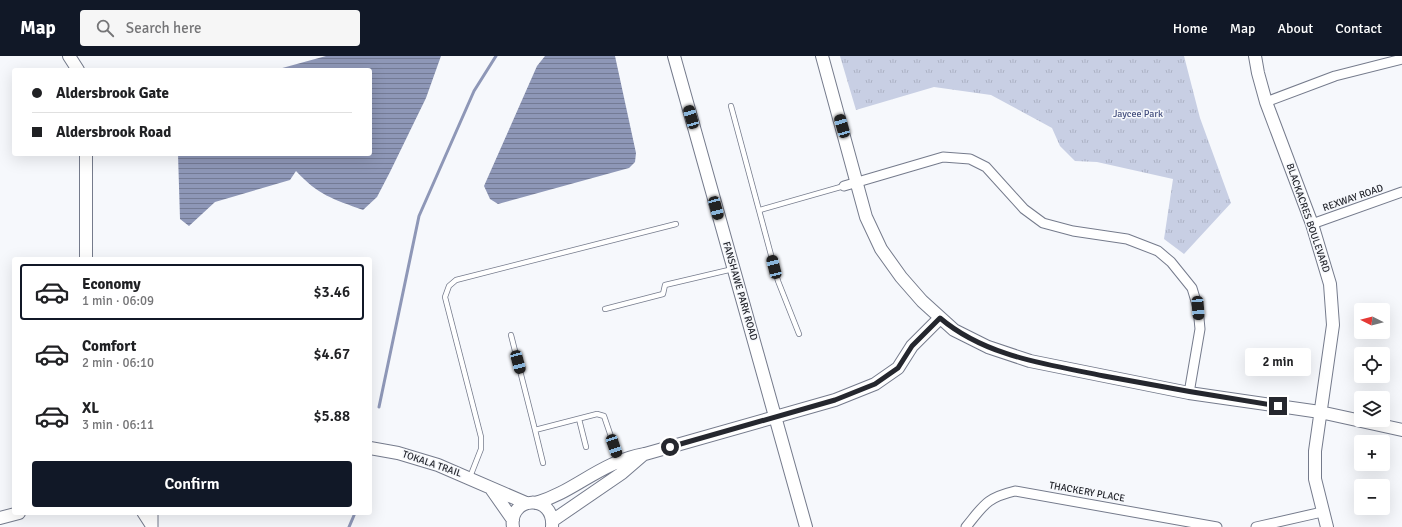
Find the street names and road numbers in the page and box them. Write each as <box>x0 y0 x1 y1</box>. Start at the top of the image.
street label: BLACKACRES BOULEVARD <box>1284 162 1332 274</box>
street label: REXWAY ROAD <box>1321 182 1385 214</box>
street label: FANSHAWE PARK ROAD <box>720 240 760 342</box>
street label: TOKALA TRAIL <box>401 448 463 480</box>
street label: THACKERY PLACE <box>1048 479 1126 505</box>

